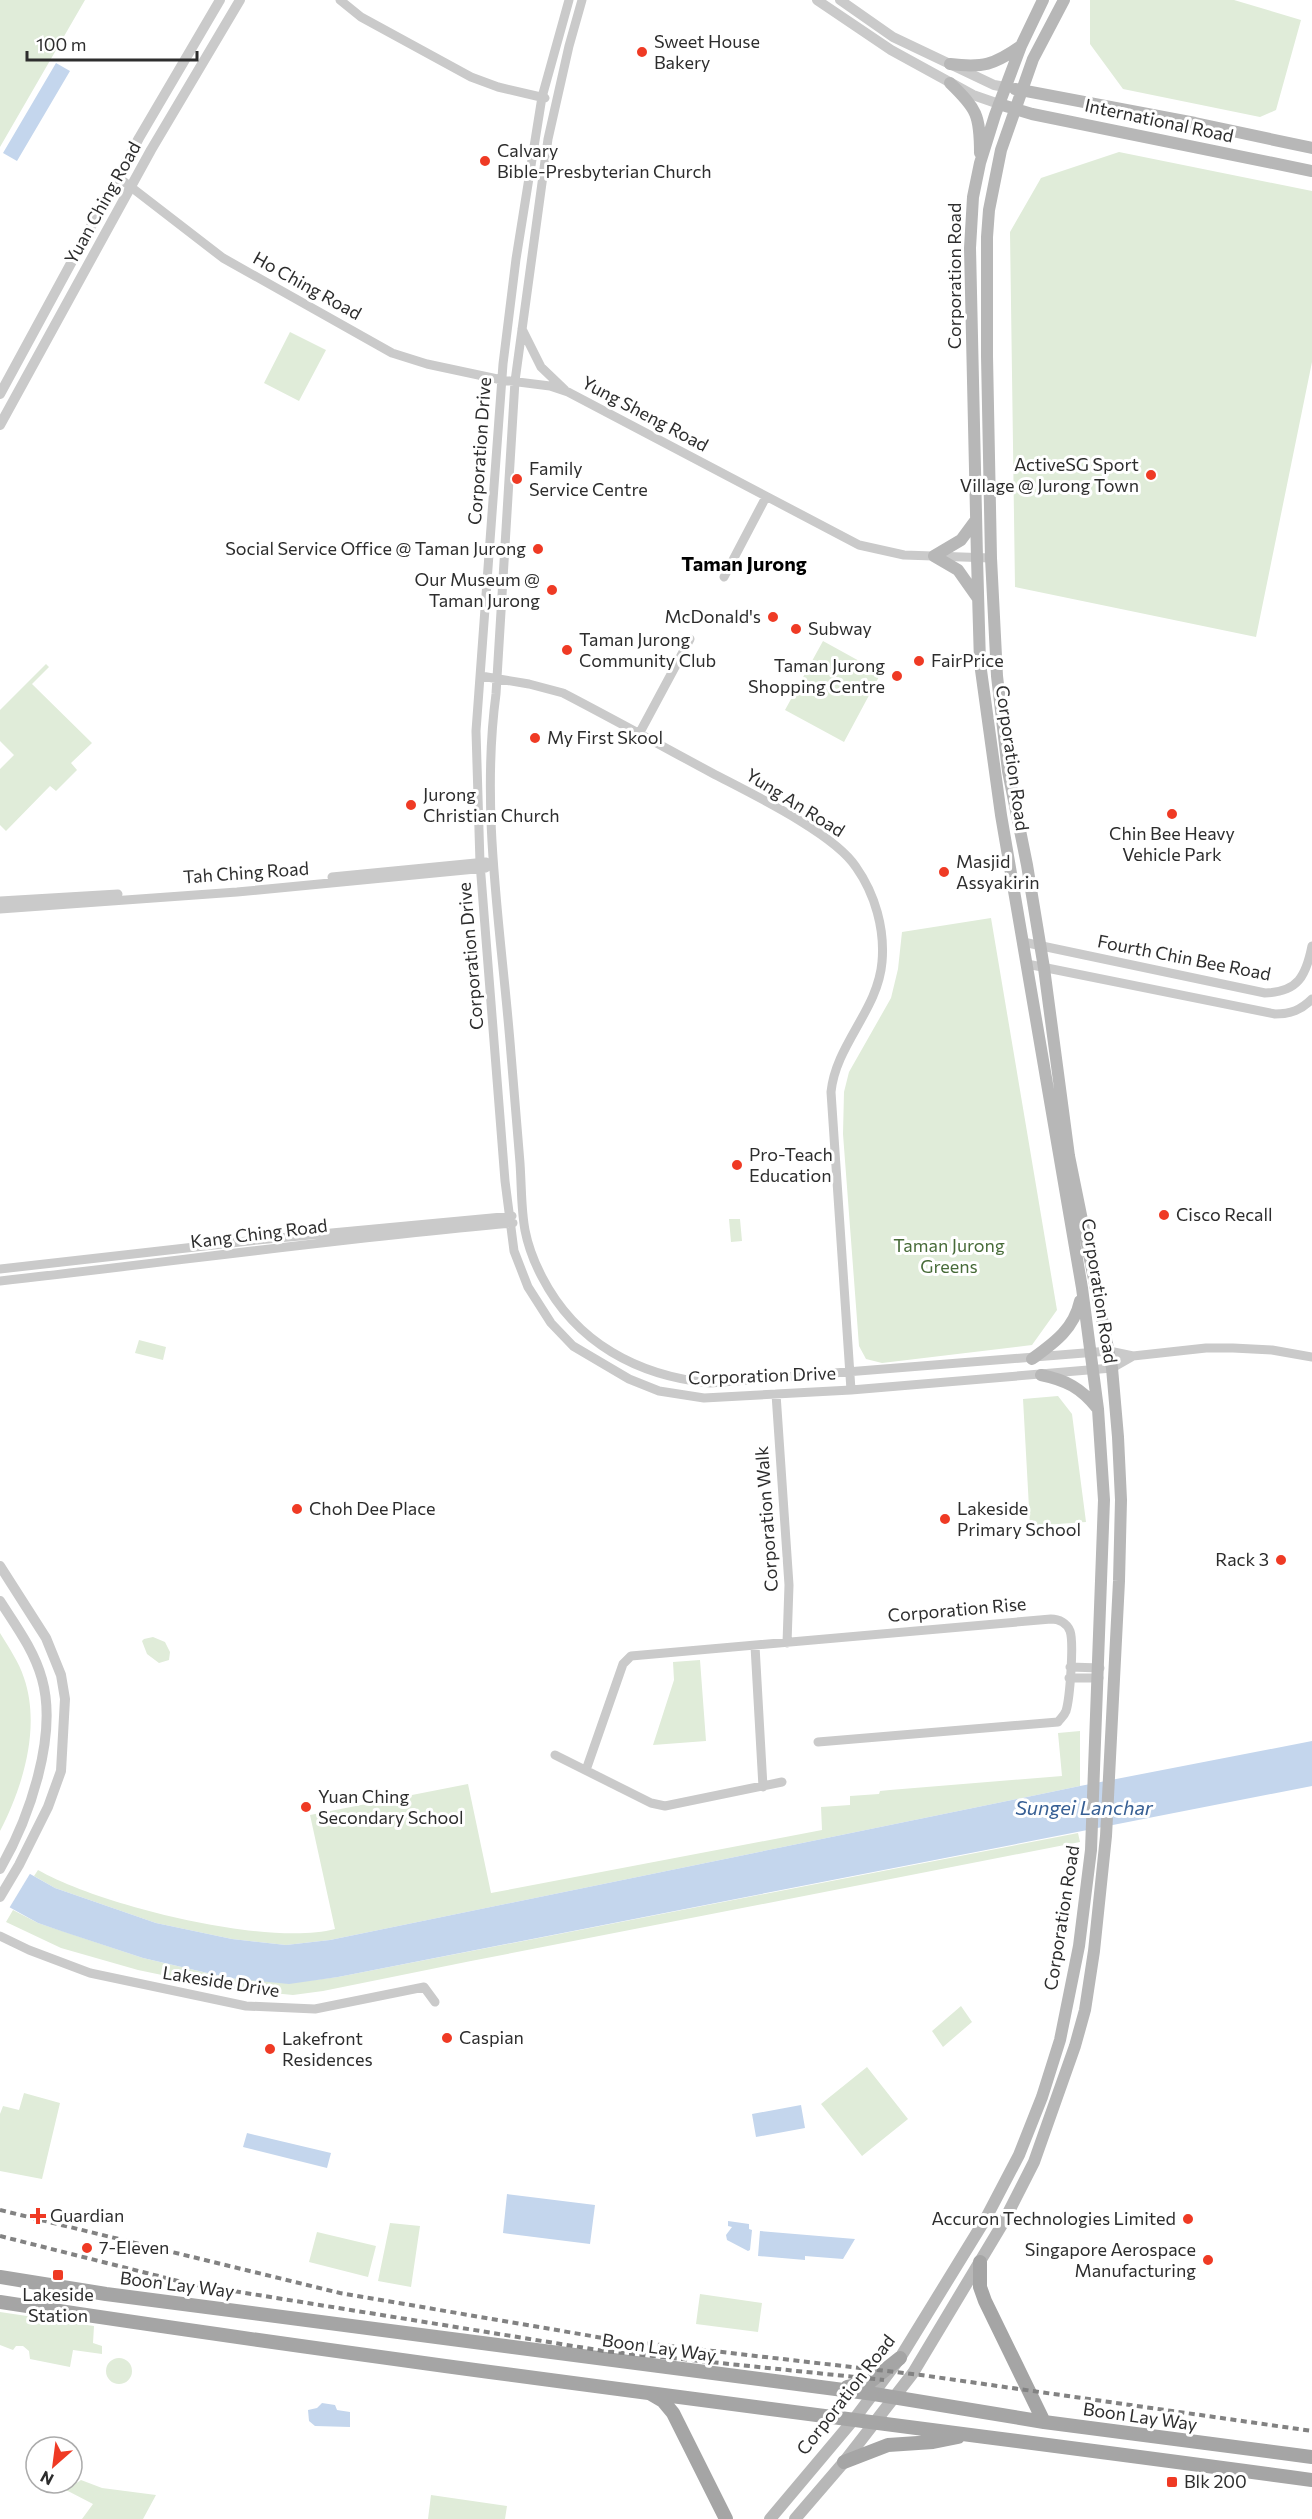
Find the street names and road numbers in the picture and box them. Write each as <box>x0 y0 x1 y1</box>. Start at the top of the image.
street label: International Road <box>1083 94 1236 147</box>
street label: Yuan Ching Road <box>59 137 145 268</box>
street label: Corporation Road <box>943 203 965 349</box>
street label: Ho Ching Road <box>249 246 366 324</box>
street label: Yung Sheng Road <box>578 371 712 456</box>
street label: Corporation Drive <box>463 376 495 526</box>
street label: Corporation Road <box>992 684 1034 832</box>
street label: Yung An Road <box>742 763 849 841</box>
street label: Tah Ching Road <box>182 857 310 887</box>
street label: Corporation Drive <box>453 881 487 1031</box>
street label: Fourth Chin Bee Road <box>1096 929 1273 985</box>
street label: Kang Ching Road <box>189 1214 329 1252</box>
street label: Corporation Road <box>1078 1217 1122 1365</box>
street label: Corporation Drive <box>688 1361 836 1389</box>
street label: Corporation Walk <box>750 1445 782 1593</box>
street label: Corporation Rise <box>887 1592 1027 1626</box>
street label: Corporation Road <box>1039 1844 1083 1992</box>
street label: Lakeside Drive <box>161 1961 281 2001</box>
street label: Boon Lay Way <box>119 2266 236 2302</box>
street label: Boon Lay Way <box>601 2328 718 2366</box>
street label: Corporation Road <box>791 2330 899 2459</box>
street label: Boon Lay Way <box>1082 2397 1199 2435</box>

